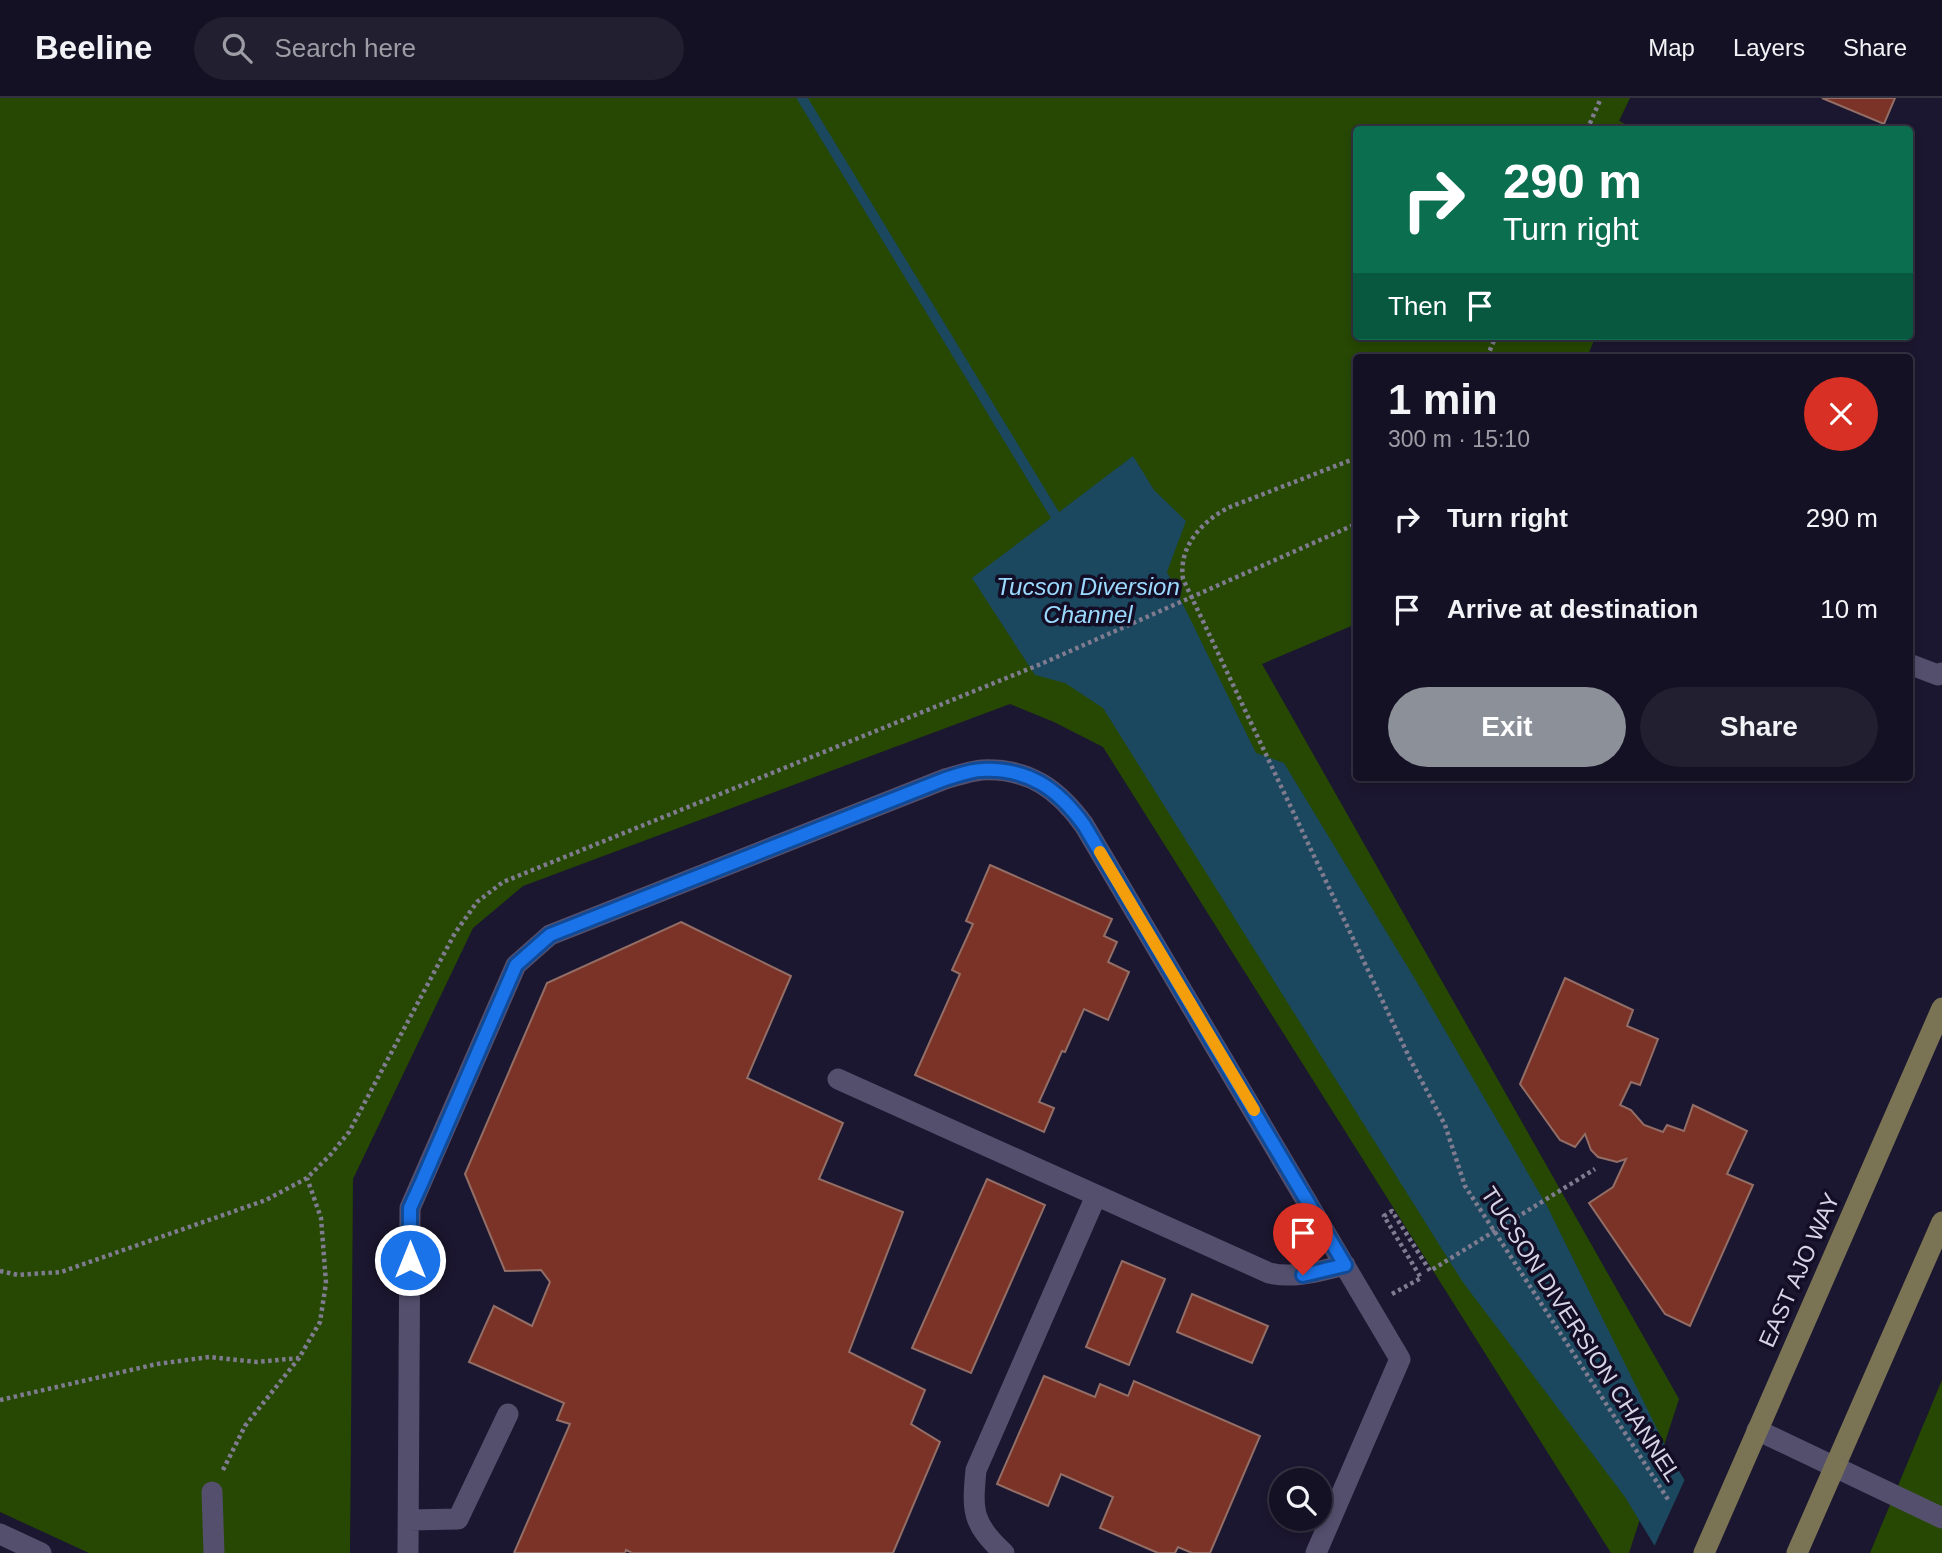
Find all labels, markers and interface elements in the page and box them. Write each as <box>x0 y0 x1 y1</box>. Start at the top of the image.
search box <box>194 17 684 80</box>
text: Beeline <box>35 29 152 66</box>
icon: search <box>218 29 256 67</box>
text: Search here <box>274 33 416 63</box>
text: Map <box>1648 34 1695 61</box>
text: Layers <box>1733 34 1805 61</box>
text: Share <box>1843 34 1907 61</box>
icon: right <box>1388 154 1479 245</box>
text: 290 m <box>1503 154 1642 208</box>
text: Turn right <box>1503 211 1639 247</box>
icon: arrive <box>1461 287 1499 325</box>
text: Then <box>1388 291 1447 321</box>
text: 1 min <box>1388 376 1498 423</box>
button: close <box>1804 377 1878 451</box>
text: 300 m · 15:10 <box>1388 426 1530 452</box>
icon: right <box>1388 500 1426 538</box>
text: Turn right <box>1447 503 1568 533</box>
text: 290 m <box>1806 503 1878 533</box>
water label: Tucson Diversion Channel <box>996 573 1180 628</box>
icon: arrive <box>1388 591 1426 629</box>
text: Arrive at destination <box>1447 594 1698 624</box>
text: 10 m <box>1820 594 1878 624</box>
button: Exit <box>1388 687 1626 767</box>
button: Share <box>1640 687 1878 767</box>
street label: TUCSON DIVERSION CHANNEL <box>1476 1182 1686 1486</box>
street label: EAST AJO WAY <box>1753 1189 1845 1351</box>
pin <box>1273 1203 1333 1275</box>
icon: arrive <box>1284 1214 1322 1252</box>
position arrow <box>373 1223 447 1297</box>
map controls <box>1269 1468 1332 1531</box>
button: search <box>1269 1468 1332 1531</box>

